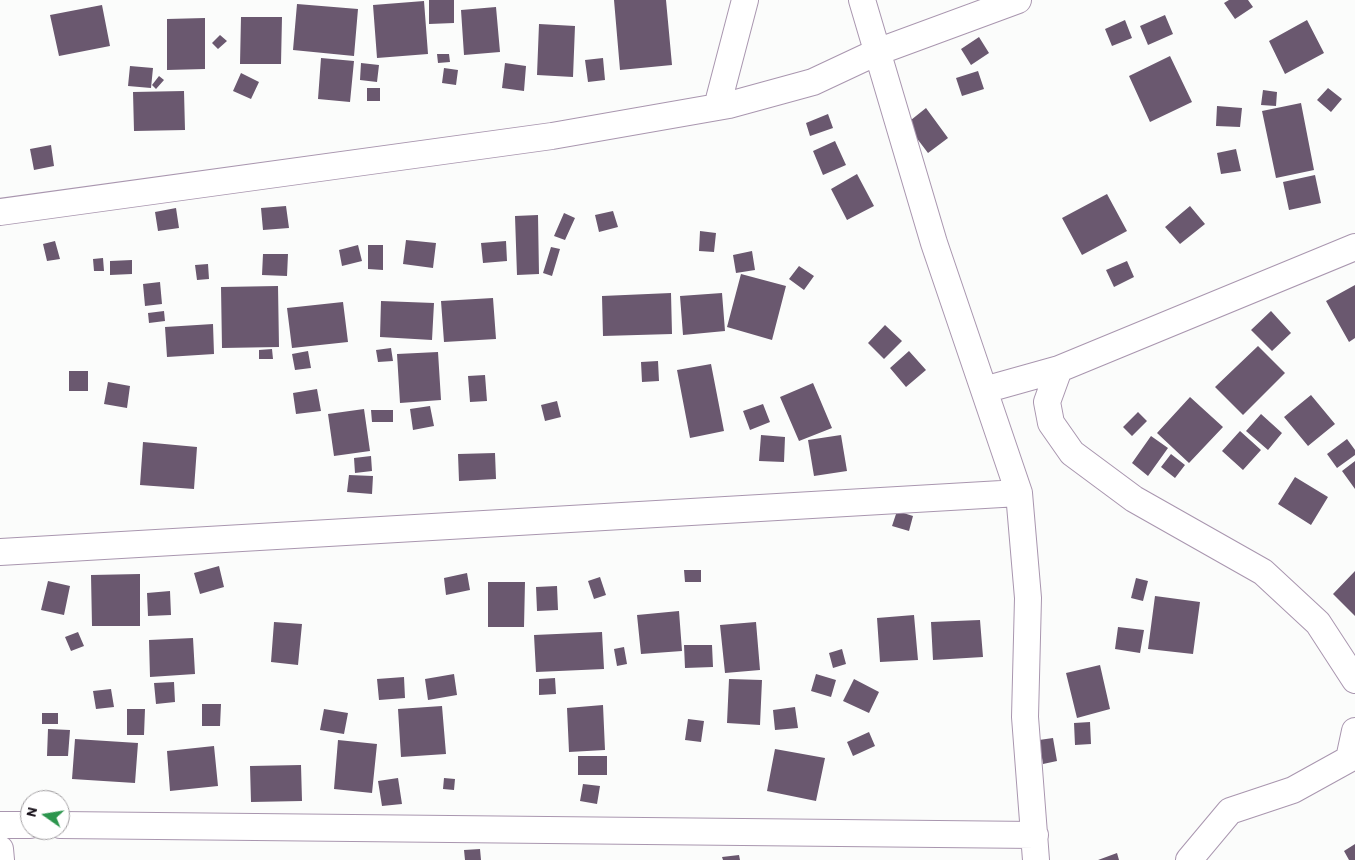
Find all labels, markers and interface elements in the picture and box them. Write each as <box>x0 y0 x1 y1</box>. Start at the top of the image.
north arrow <box>20 790 70 840</box>
text: N <box>22 805 40 818</box>

